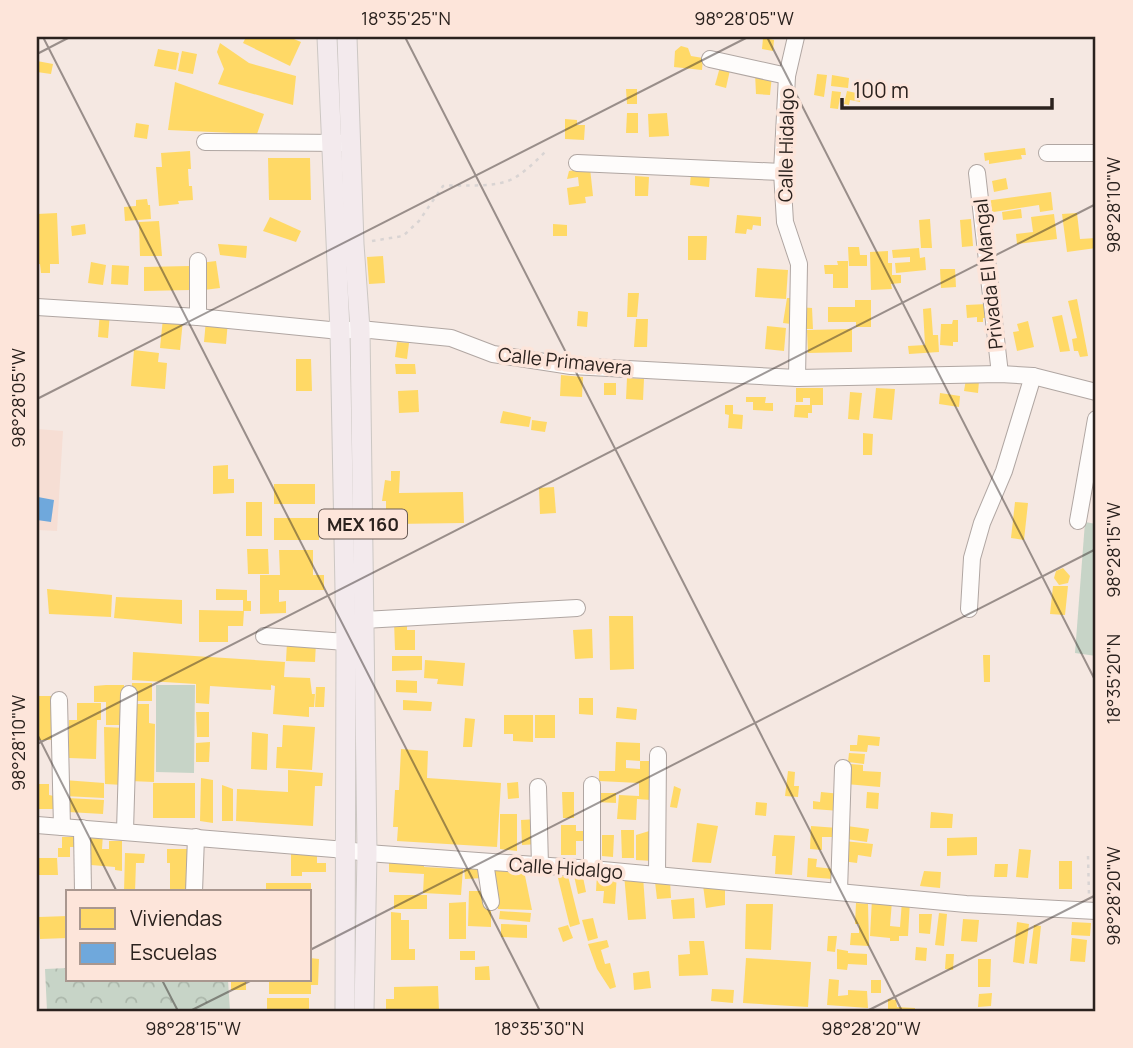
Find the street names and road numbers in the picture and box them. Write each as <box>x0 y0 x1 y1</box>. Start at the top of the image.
street label: Calle Hidalgo <box>772 88 800 202</box>
street label: Privada El Mangal <box>967 197 1009 351</box>
street label: Calle Primavera <box>497 341 633 381</box>
road number: MEX 160 <box>319 510 407 538</box>
street label: Calle Hidalgo <box>508 851 624 885</box>

